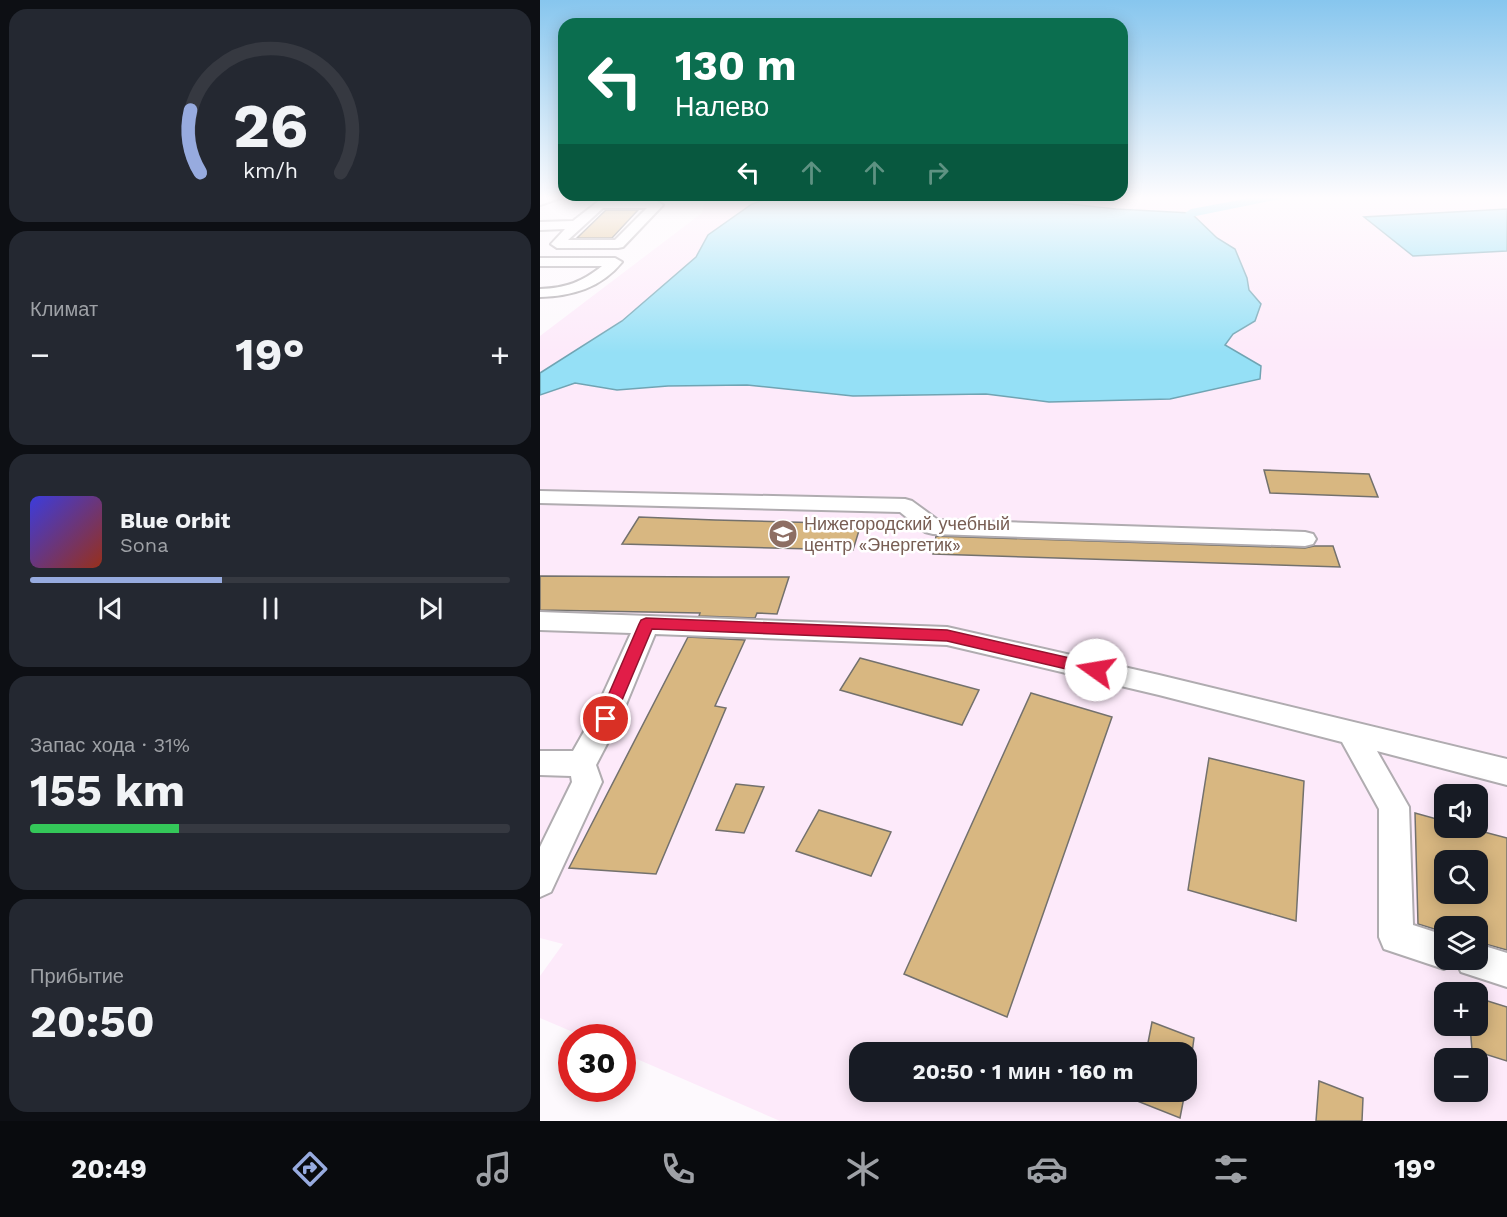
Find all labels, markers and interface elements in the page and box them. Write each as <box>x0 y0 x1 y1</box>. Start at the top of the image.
text: 130 m <box>675 41 797 90</box>
icon: left <box>576 42 654 120</box>
text: 26 <box>232 89 308 162</box>
text: Налево <box>675 91 769 123</box>
icon: left <box>732 156 765 189</box>
icon: ahead <box>795 156 828 189</box>
icon: ahead <box>858 156 891 189</box>
icon: right <box>921 156 954 189</box>
text: km/h <box>242 158 298 183</box>
text: Климат <box>30 297 98 321</box>
text: 19° <box>235 328 305 381</box>
text: − <box>30 335 50 374</box>
text: + <box>490 335 510 374</box>
text: Blue Orbit <box>120 508 230 533</box>
place label: Нижегородский учебный центр «Энергетик» <box>804 513 1010 555</box>
school or university icon: Нижегородский учебный центр «Энергетик» <box>767 518 799 550</box>
text: Sona <box>120 533 169 557</box>
icon: previous <box>94 592 127 625</box>
icon: pause <box>254 592 287 625</box>
icon: next <box>414 592 447 625</box>
position arrow <box>1064 638 1128 702</box>
pin <box>580 693 631 744</box>
icon: arrive <box>589 702 622 735</box>
text: Запас хода · 31% <box>30 733 190 757</box>
text: 155 km <box>30 764 185 817</box>
map controls <box>1434 784 1488 1102</box>
button: sound <box>1434 784 1488 838</box>
button: search <box>1434 850 1488 904</box>
button: layers <box>1434 916 1488 970</box>
text: Прибытие <box>30 964 124 988</box>
button: + <box>1434 982 1488 1036</box>
text: 20:50 <box>30 995 155 1048</box>
speed limit sign: 30 <box>558 1024 636 1102</box>
button: − <box>1434 1048 1488 1102</box>
text: 20:50 · 1 мин · 160 m <box>913 1059 1133 1084</box>
icon: directions <box>289 1148 331 1190</box>
icon: music <box>473 1148 515 1190</box>
icon: phone <box>657 1148 699 1190</box>
icon: climate <box>842 1148 884 1190</box>
icon: car <box>1026 1148 1068 1190</box>
icon: filters <box>1210 1148 1252 1190</box>
text: 20:49 <box>71 1153 147 1185</box>
text: 19° <box>1394 1153 1436 1185</box>

